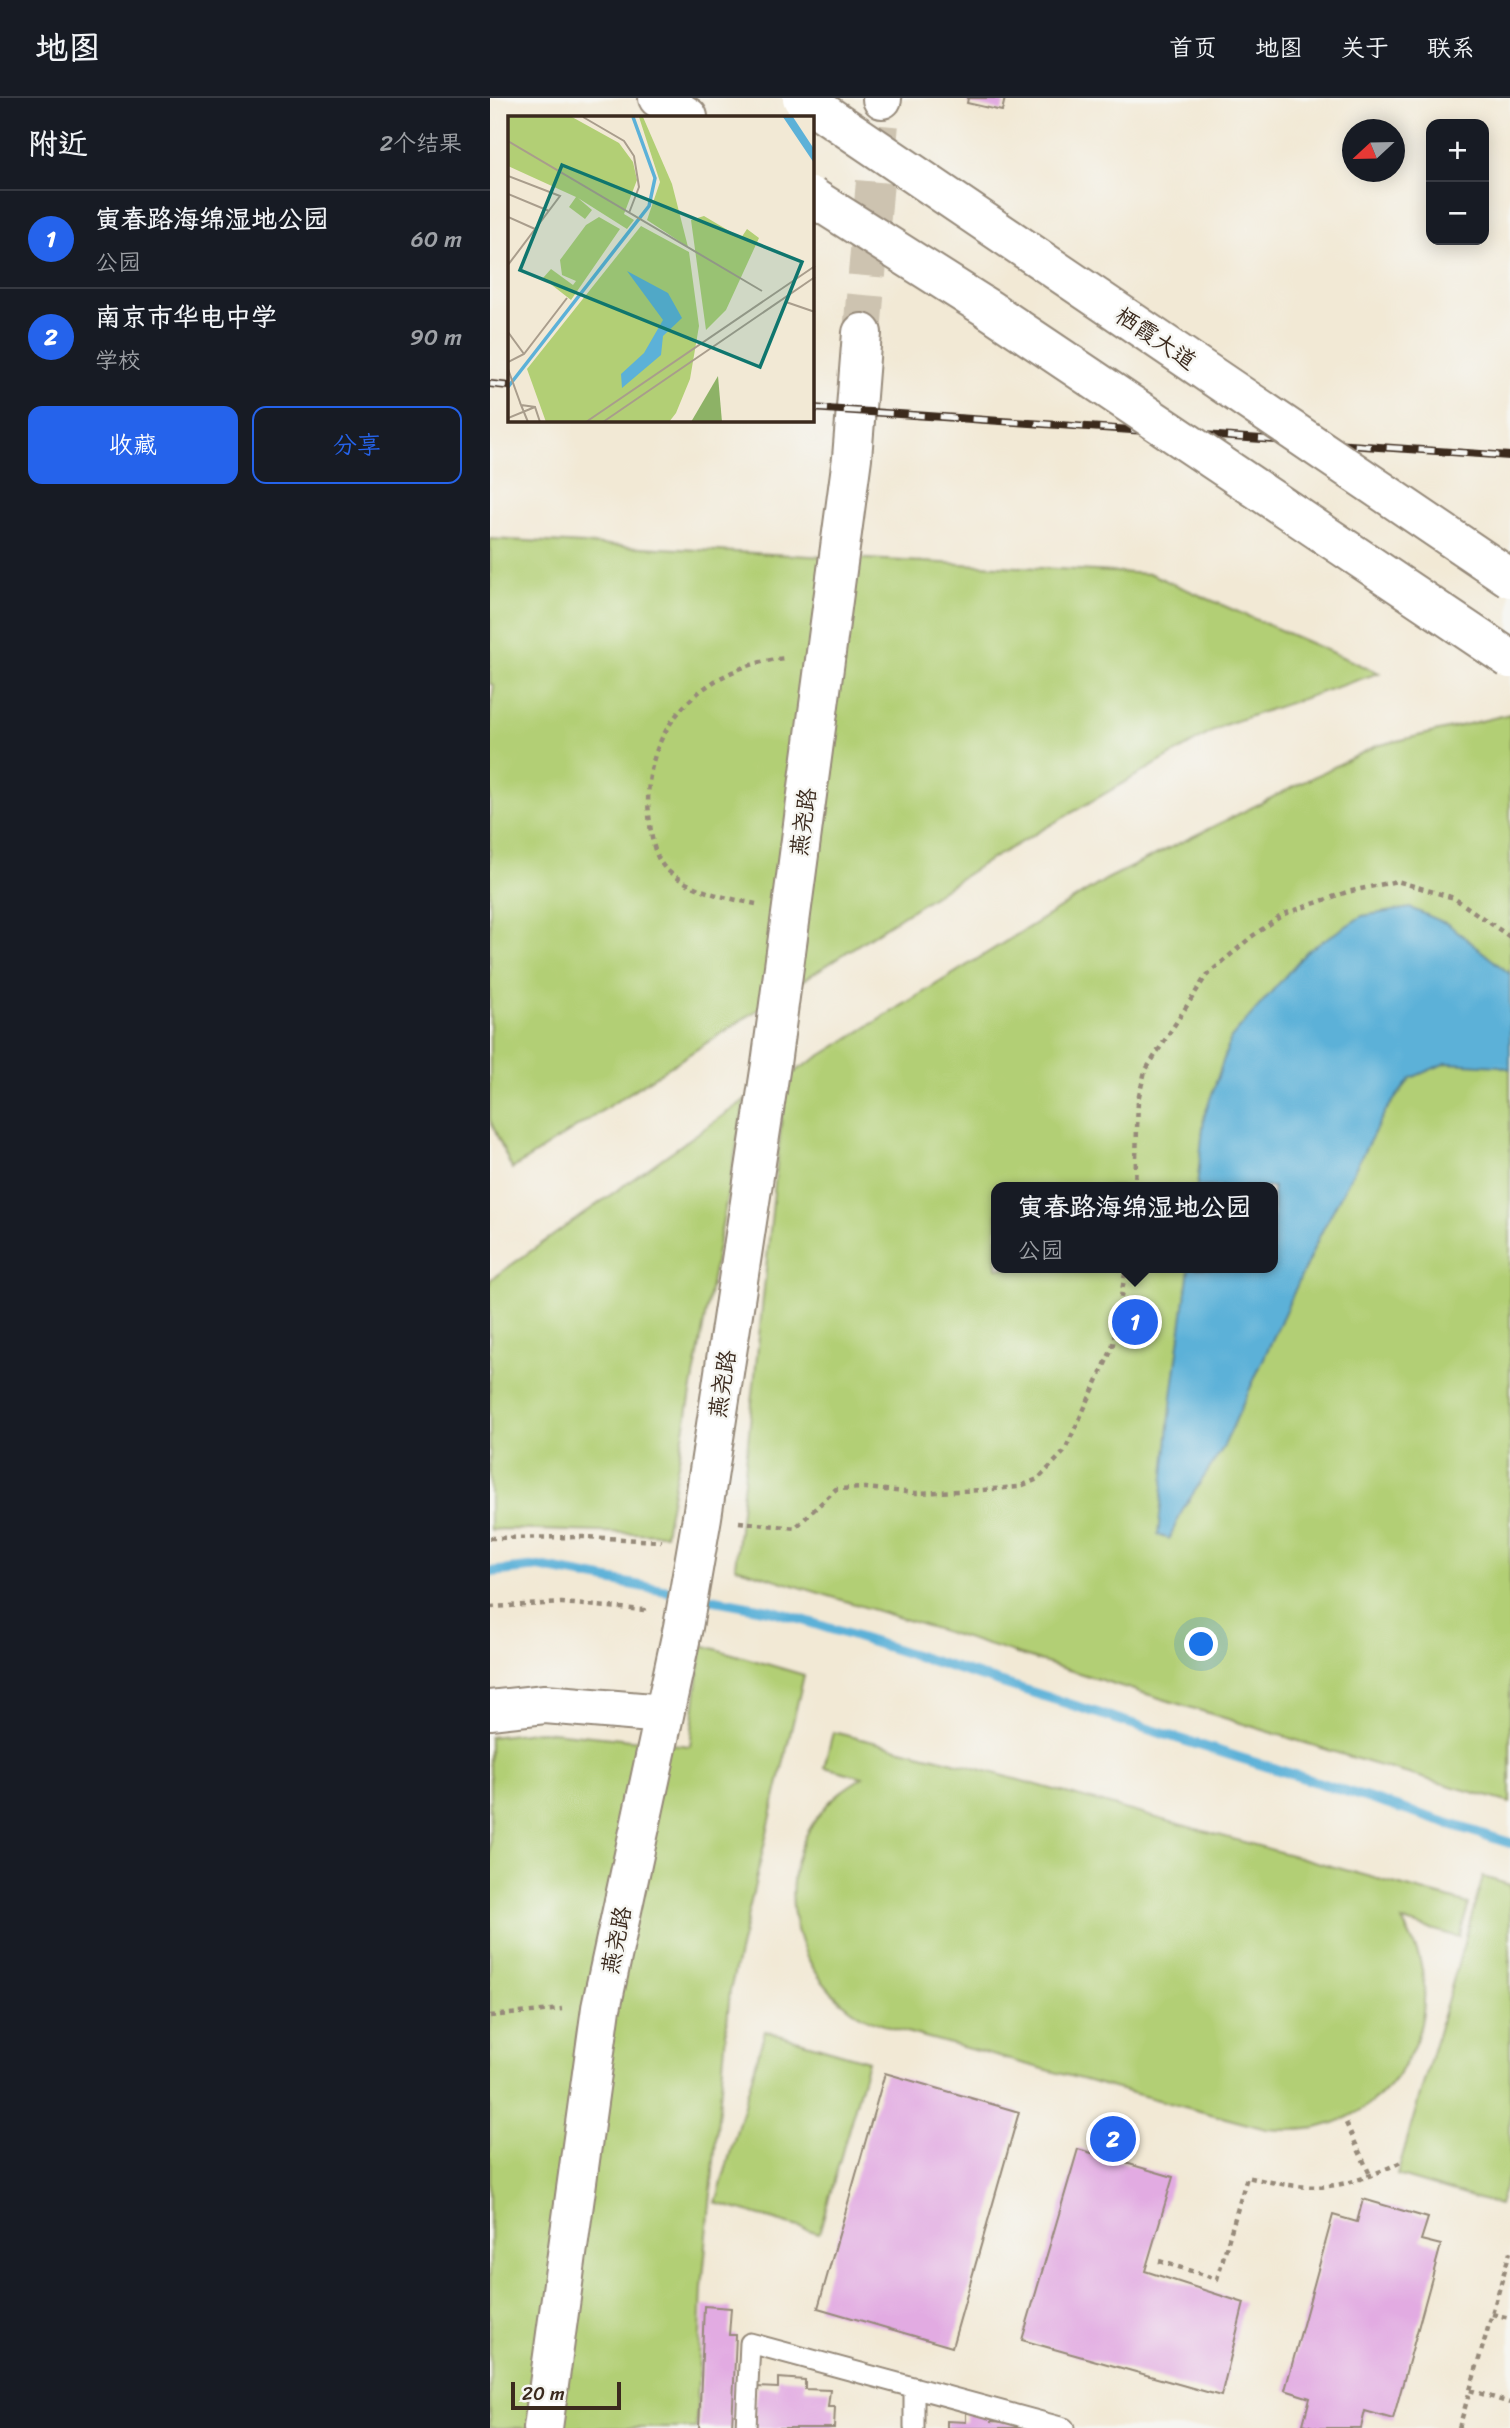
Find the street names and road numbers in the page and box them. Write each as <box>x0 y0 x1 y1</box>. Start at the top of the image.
street label: 栖霞大道 <box>1106 296 1205 381</box>
street label: 燕尧路 <box>778 785 829 859</box>
street label: 燕尧路 <box>697 1347 748 1421</box>
street label: 燕尧路 <box>589 1902 644 1978</box>

